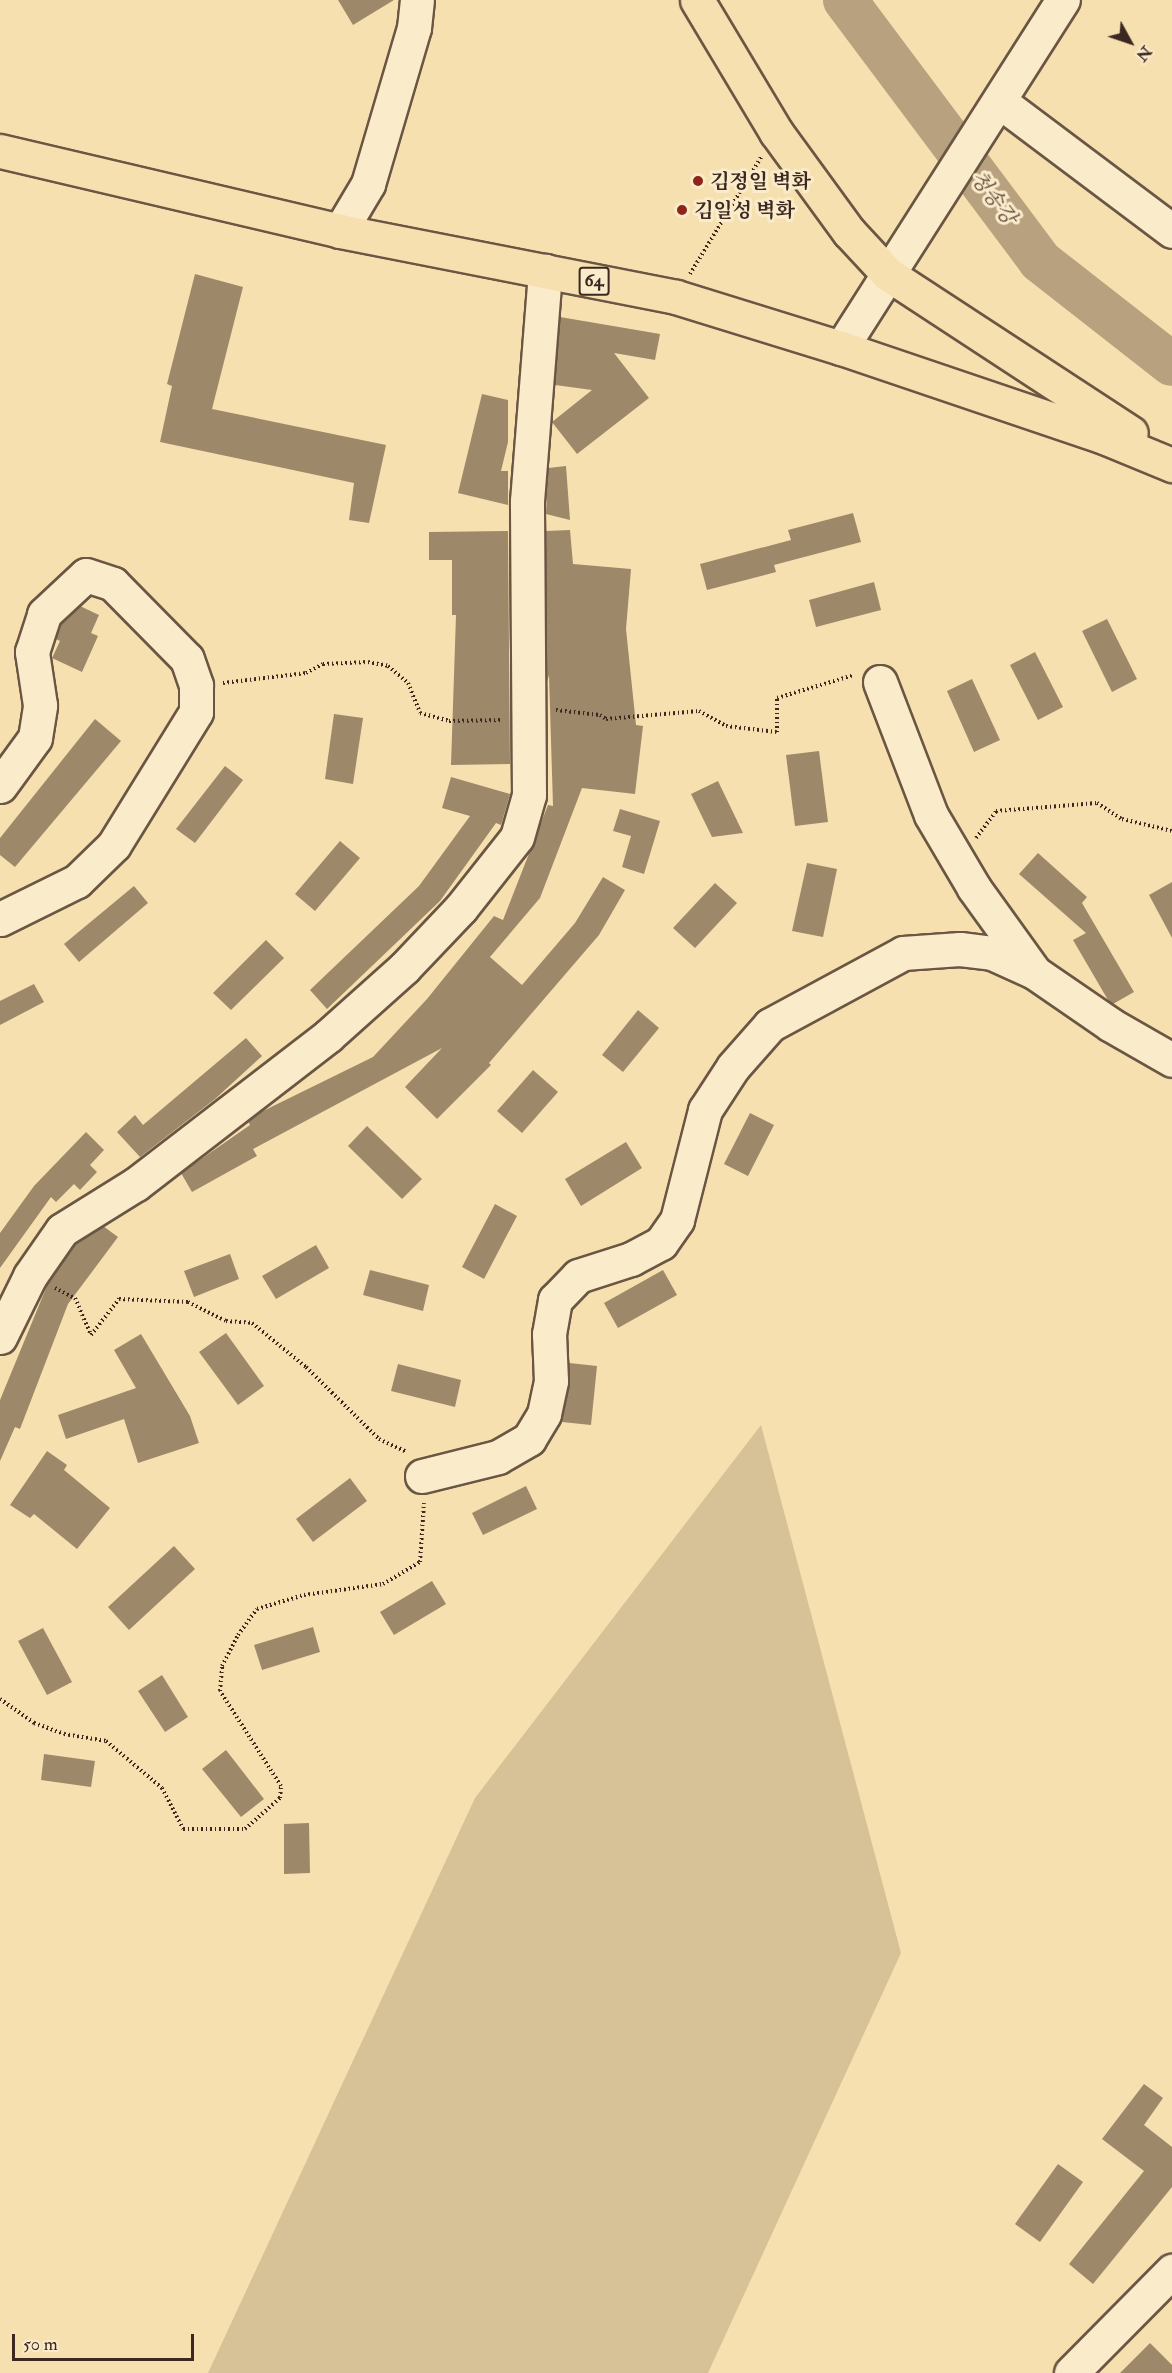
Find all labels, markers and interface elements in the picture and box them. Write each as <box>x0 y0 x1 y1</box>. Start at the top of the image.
north arrow <box>1100 12 1160 72</box>
text: N <box>1132 42 1156 65</box>
water label: 청송강 <box>965 166 1021 230</box>
place label: 김정일 벽화 <box>710 169 811 193</box>
marker: 김정일 벽화 <box>691 174 705 188</box>
place label: 김일성 벽화 <box>694 198 795 222</box>
marker: 김일성 벽화 <box>675 203 689 217</box>
road number: 64 <box>578 266 610 296</box>
scale bar <box>15 2322 196 2360</box>
text: 50 m <box>23 2333 58 2356</box>

